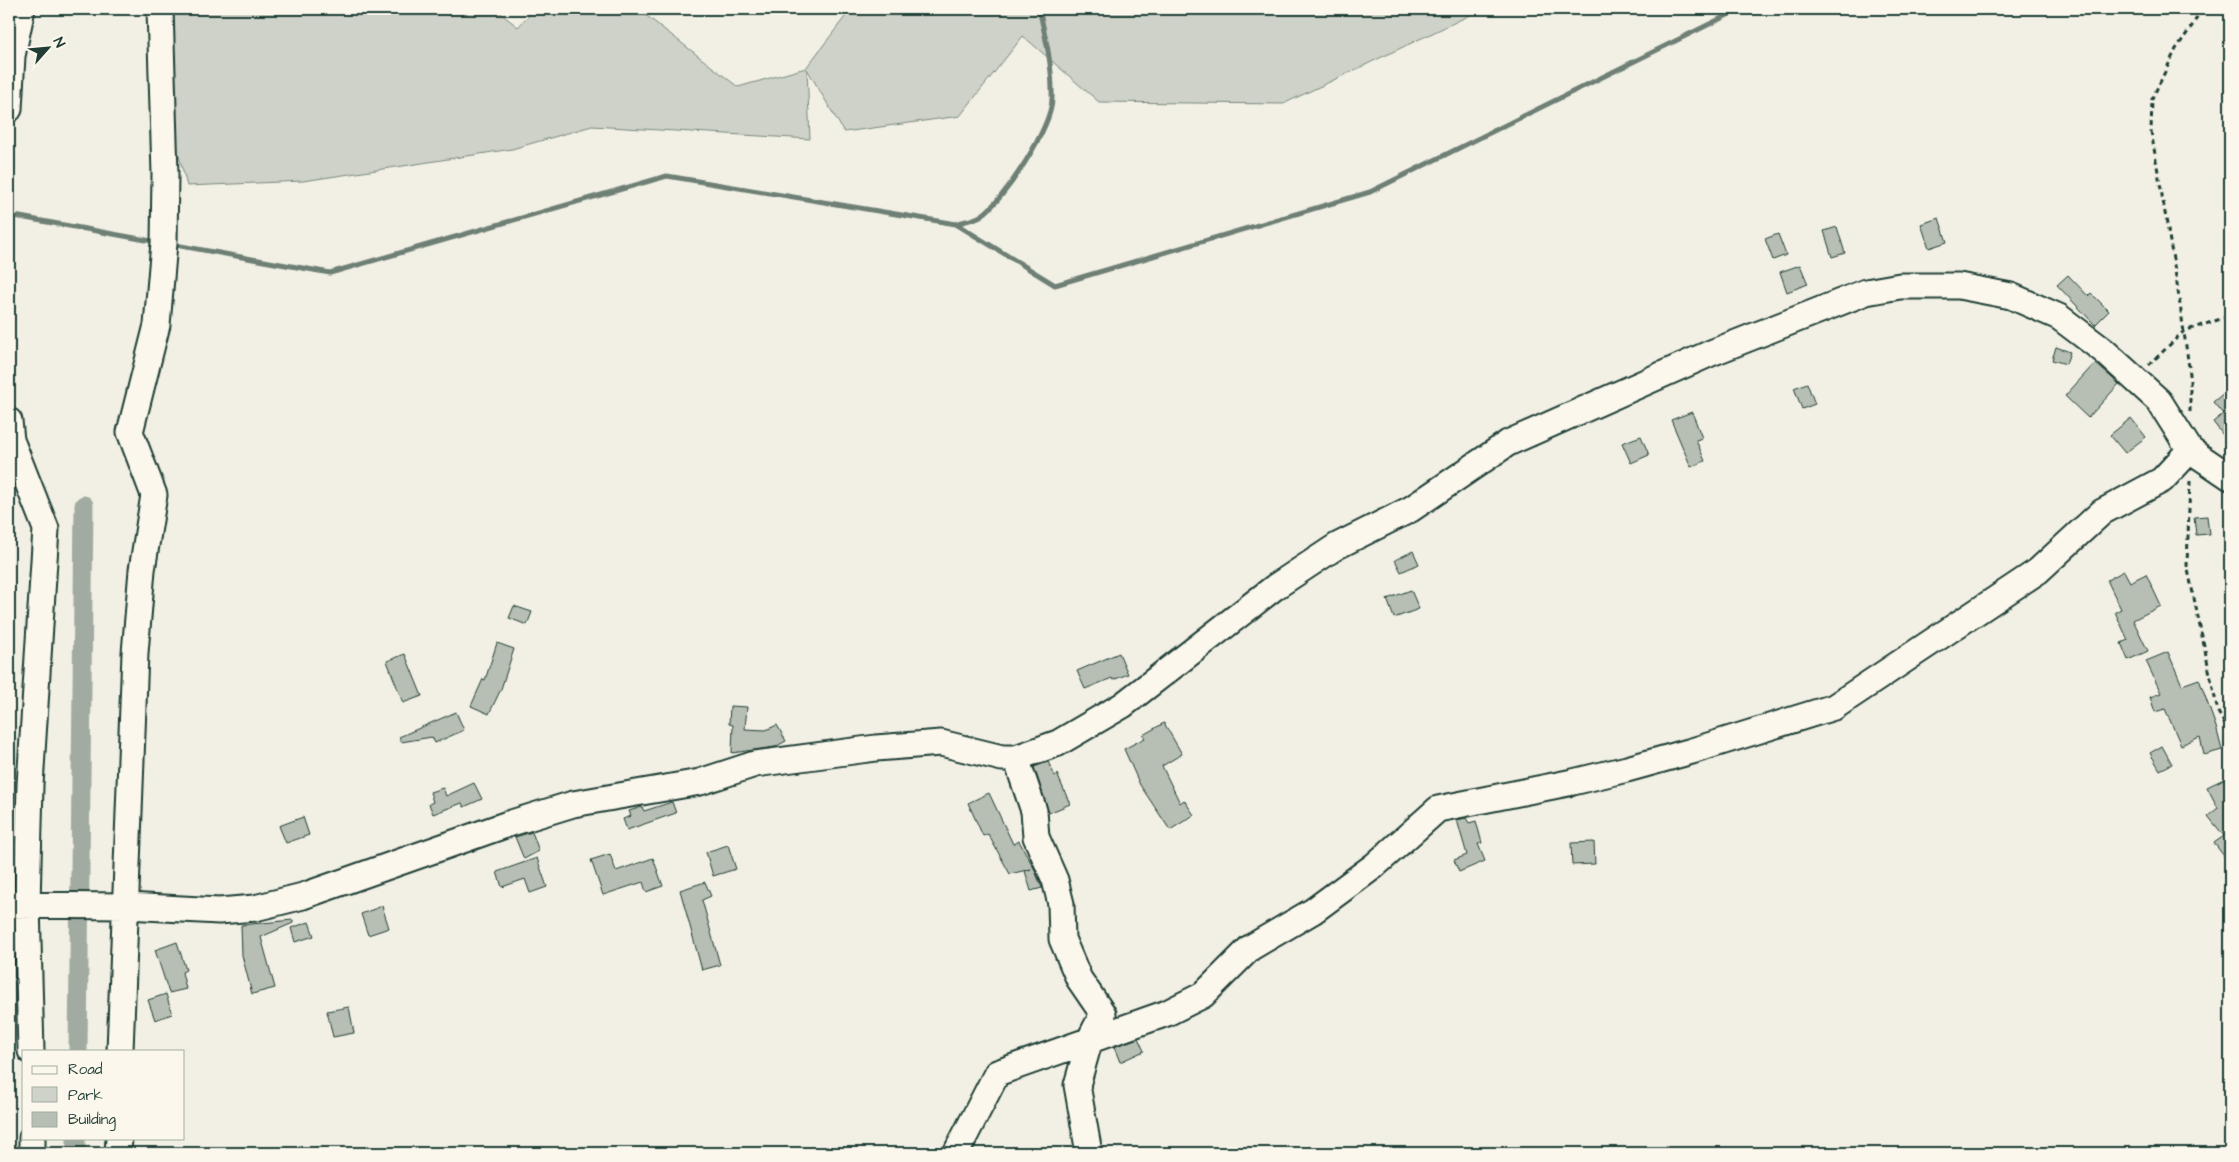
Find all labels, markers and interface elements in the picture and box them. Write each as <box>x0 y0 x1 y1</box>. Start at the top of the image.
north arrow <box>22 22 72 72</box>
text: N <box>48 34 70 51</box>
legend <box>22 1050 185 1140</box>
text: Road <box>68 1059 103 1080</box>
text: Park <box>68 1085 103 1106</box>
text: Building <box>68 1109 116 1131</box>

